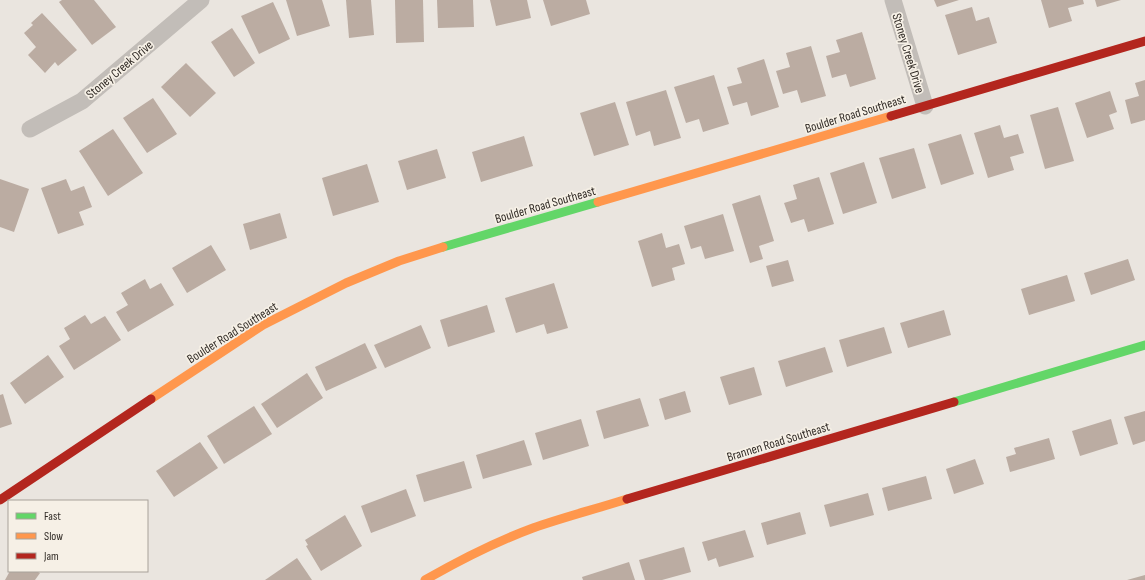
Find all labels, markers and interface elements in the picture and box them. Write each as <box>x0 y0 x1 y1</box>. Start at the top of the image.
street label: Stoney Creek Drive <box>888 11 928 95</box>
street label: Stoney Creek Drive <box>83 37 156 102</box>
street label: Boulder Road Southeast <box>803 91 907 137</box>
street label: Boulder Road Southeast <box>493 183 597 227</box>
street label: Boulder Road Southeast <box>184 298 281 367</box>
street label: Brannen Road Southeast <box>725 419 832 465</box>
legend <box>8 500 148 572</box>
text: Fast <box>44 509 61 524</box>
text: Slow <box>44 529 63 544</box>
text: Jam <box>43 549 59 564</box>

